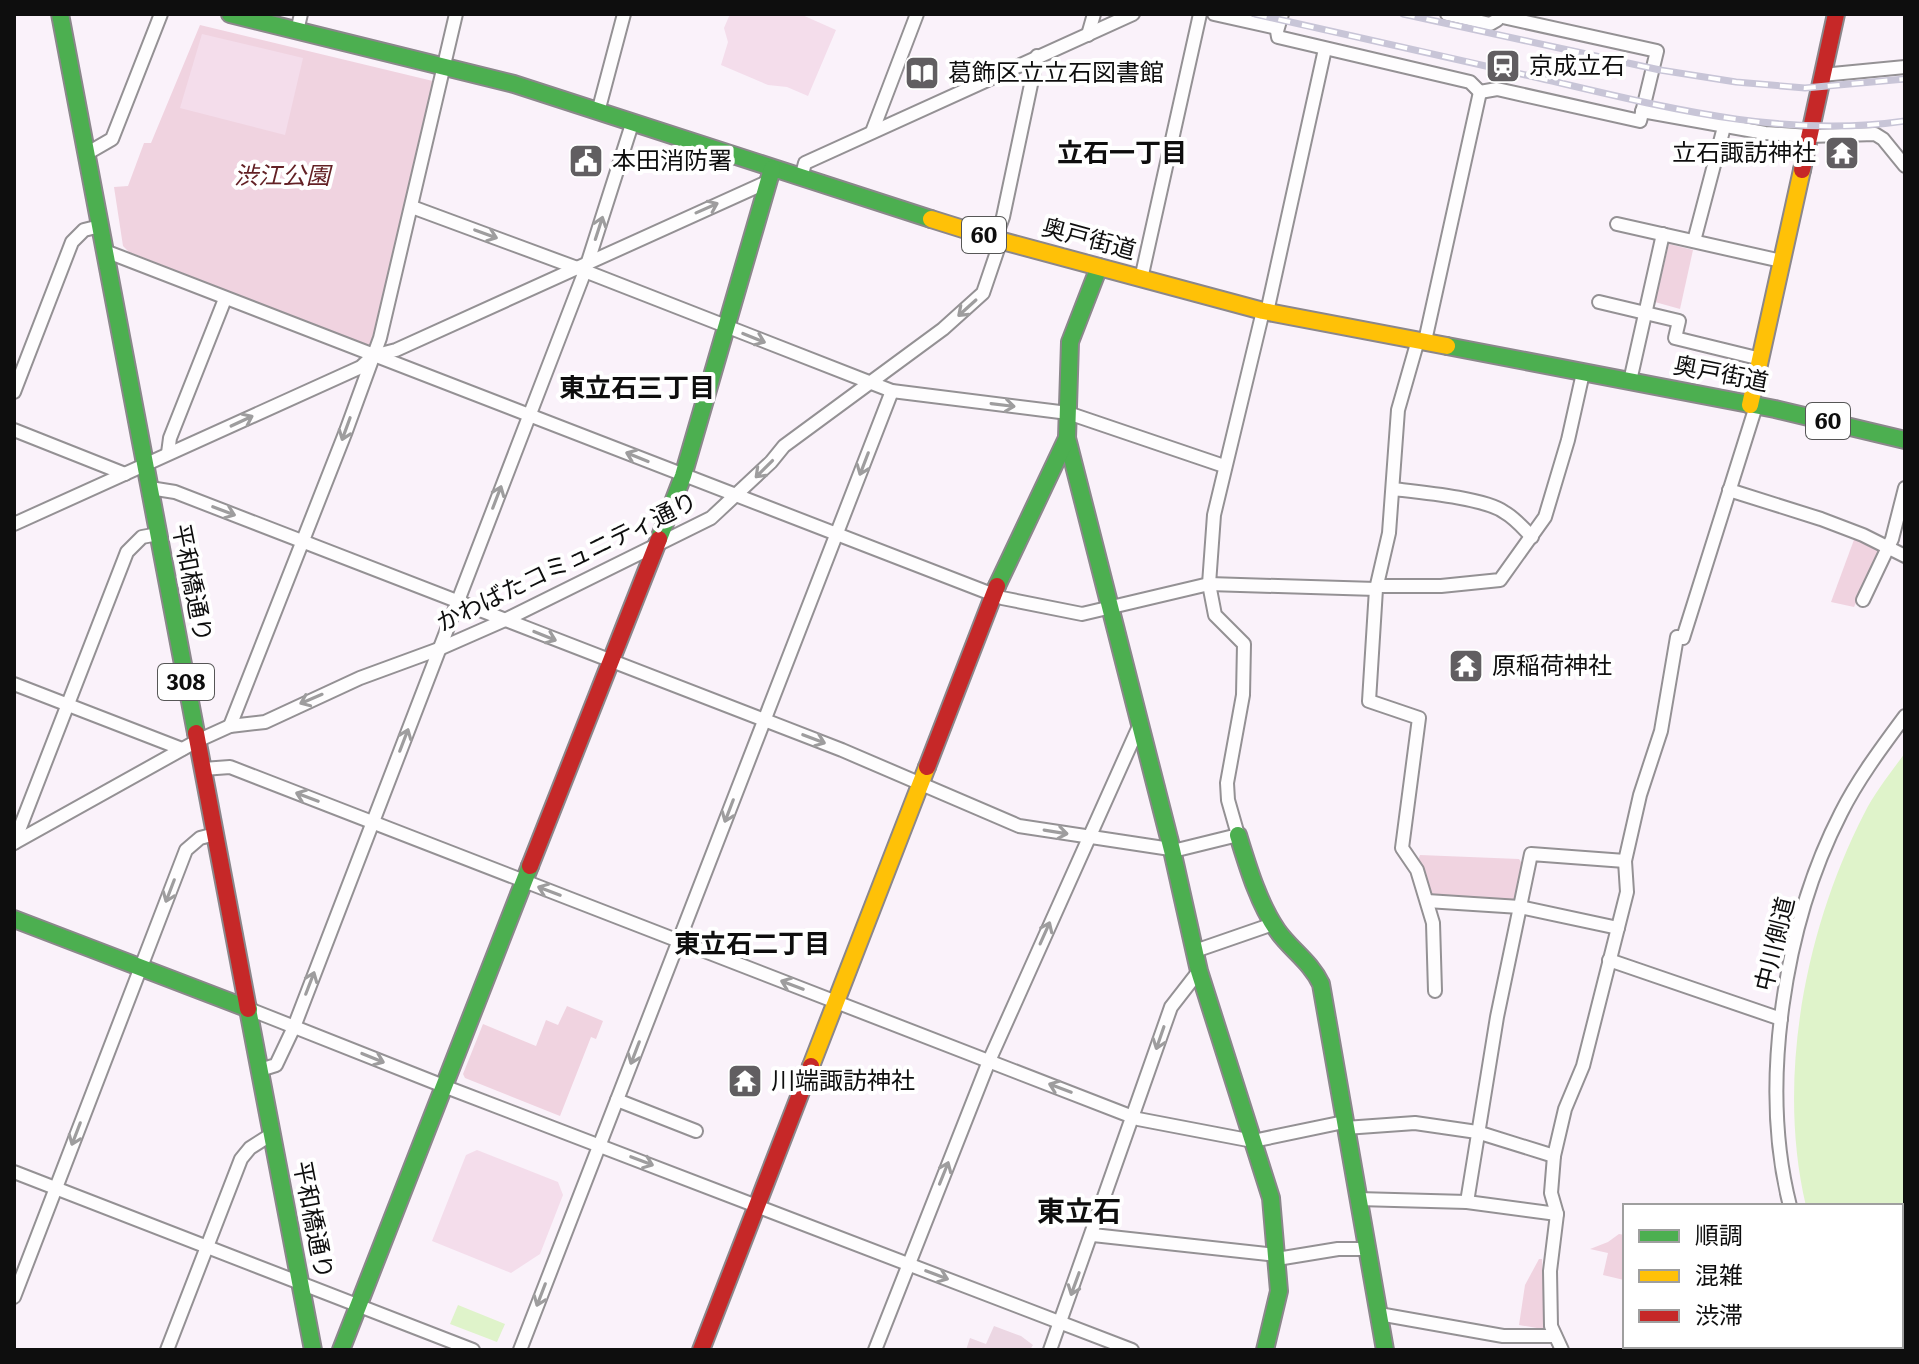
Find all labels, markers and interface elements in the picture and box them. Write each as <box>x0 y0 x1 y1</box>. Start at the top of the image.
place label: 京成立石 <box>1529 46 1625 81</box>
station icon: 京成立石 <box>1484 47 1522 85</box>
place label: 葛飾区立立石図書館 <box>948 53 1164 88</box>
library icon: 葛飾区立立石図書館 <box>903 54 941 92</box>
district label: 立石一丁目 <box>1057 131 1187 170</box>
place label: 立石諏訪神社 <box>1672 133 1816 168</box>
temple icon: 立石諏訪神社 <box>1823 134 1861 172</box>
place label: 本田消防署 <box>612 141 732 176</box>
public building icon: 本田消防署 <box>567 142 605 180</box>
park label: 渋江公園 <box>234 156 333 191</box>
one-way arrow <box>695 200 719 215</box>
street label: 奥戸街道 <box>1039 207 1141 266</box>
one-way arrow <box>592 216 607 242</box>
road number: 60 <box>962 217 1006 253</box>
one-way arrow <box>473 227 498 242</box>
one-way arrow <box>957 298 977 317</box>
one-way arrow <box>741 332 766 346</box>
street label: 奥戸街道 <box>1671 345 1772 398</box>
district label: 東立石三丁目 <box>559 366 715 405</box>
one-way arrow <box>989 398 1016 413</box>
road number: 60 <box>1806 403 1850 439</box>
one-way arrow <box>230 413 254 428</box>
one-way arrow <box>338 416 353 441</box>
one-way arrow <box>625 449 650 464</box>
one-way arrow <box>856 451 870 476</box>
one-way arrow <box>755 459 774 478</box>
street label: かわばたコミュニティ通り <box>429 481 702 638</box>
one-way arrow <box>491 485 505 510</box>
one-way arrow <box>211 505 236 519</box>
street label: 平和橋通り <box>166 520 223 645</box>
one-way arrow <box>532 630 557 644</box>
place label: 原稲荷神社 <box>1492 646 1612 681</box>
temple icon: 原稲荷神社 <box>1447 647 1485 685</box>
road number: 308 <box>158 664 214 700</box>
one-way arrow <box>299 693 324 708</box>
one-way arrow <box>398 728 412 753</box>
one-way arrow <box>801 733 826 747</box>
one-way arrow <box>295 789 320 803</box>
one-way arrow <box>721 798 735 823</box>
one-way arrow <box>1042 825 1068 840</box>
one-way arrow <box>162 878 176 903</box>
one-way arrow <box>537 883 562 897</box>
street label: 中川側道 <box>1744 893 1801 994</box>
district label: 東立石二丁目 <box>674 922 830 961</box>
one-way arrow <box>1038 922 1053 946</box>
one-way arrow <box>304 971 318 996</box>
one-way arrow <box>780 977 805 991</box>
one-way arrow <box>1152 1025 1167 1050</box>
one-way arrow <box>627 1040 641 1065</box>
one-way arrow <box>360 1052 385 1067</box>
place label: 川端諏訪神社 <box>771 1061 915 1096</box>
temple icon: 川端諏訪神社 <box>726 1062 764 1100</box>
one-way arrow <box>1048 1080 1073 1094</box>
one-way arrow <box>68 1121 82 1146</box>
one-way arrow <box>629 1155 654 1169</box>
street label: 平和橋通り <box>287 1157 344 1282</box>
one-way arrow <box>938 1161 952 1186</box>
district label: 東立石 <box>1037 1188 1121 1230</box>
legend <box>1623 1204 1903 1348</box>
text: 順調 <box>1695 1216 1743 1251</box>
text: 混雑 <box>1695 1256 1743 1291</box>
one-way arrow <box>924 1269 949 1283</box>
one-way arrow <box>1067 1271 1082 1296</box>
one-way arrow <box>533 1282 547 1307</box>
text: 渋滞 <box>1695 1296 1743 1331</box>

